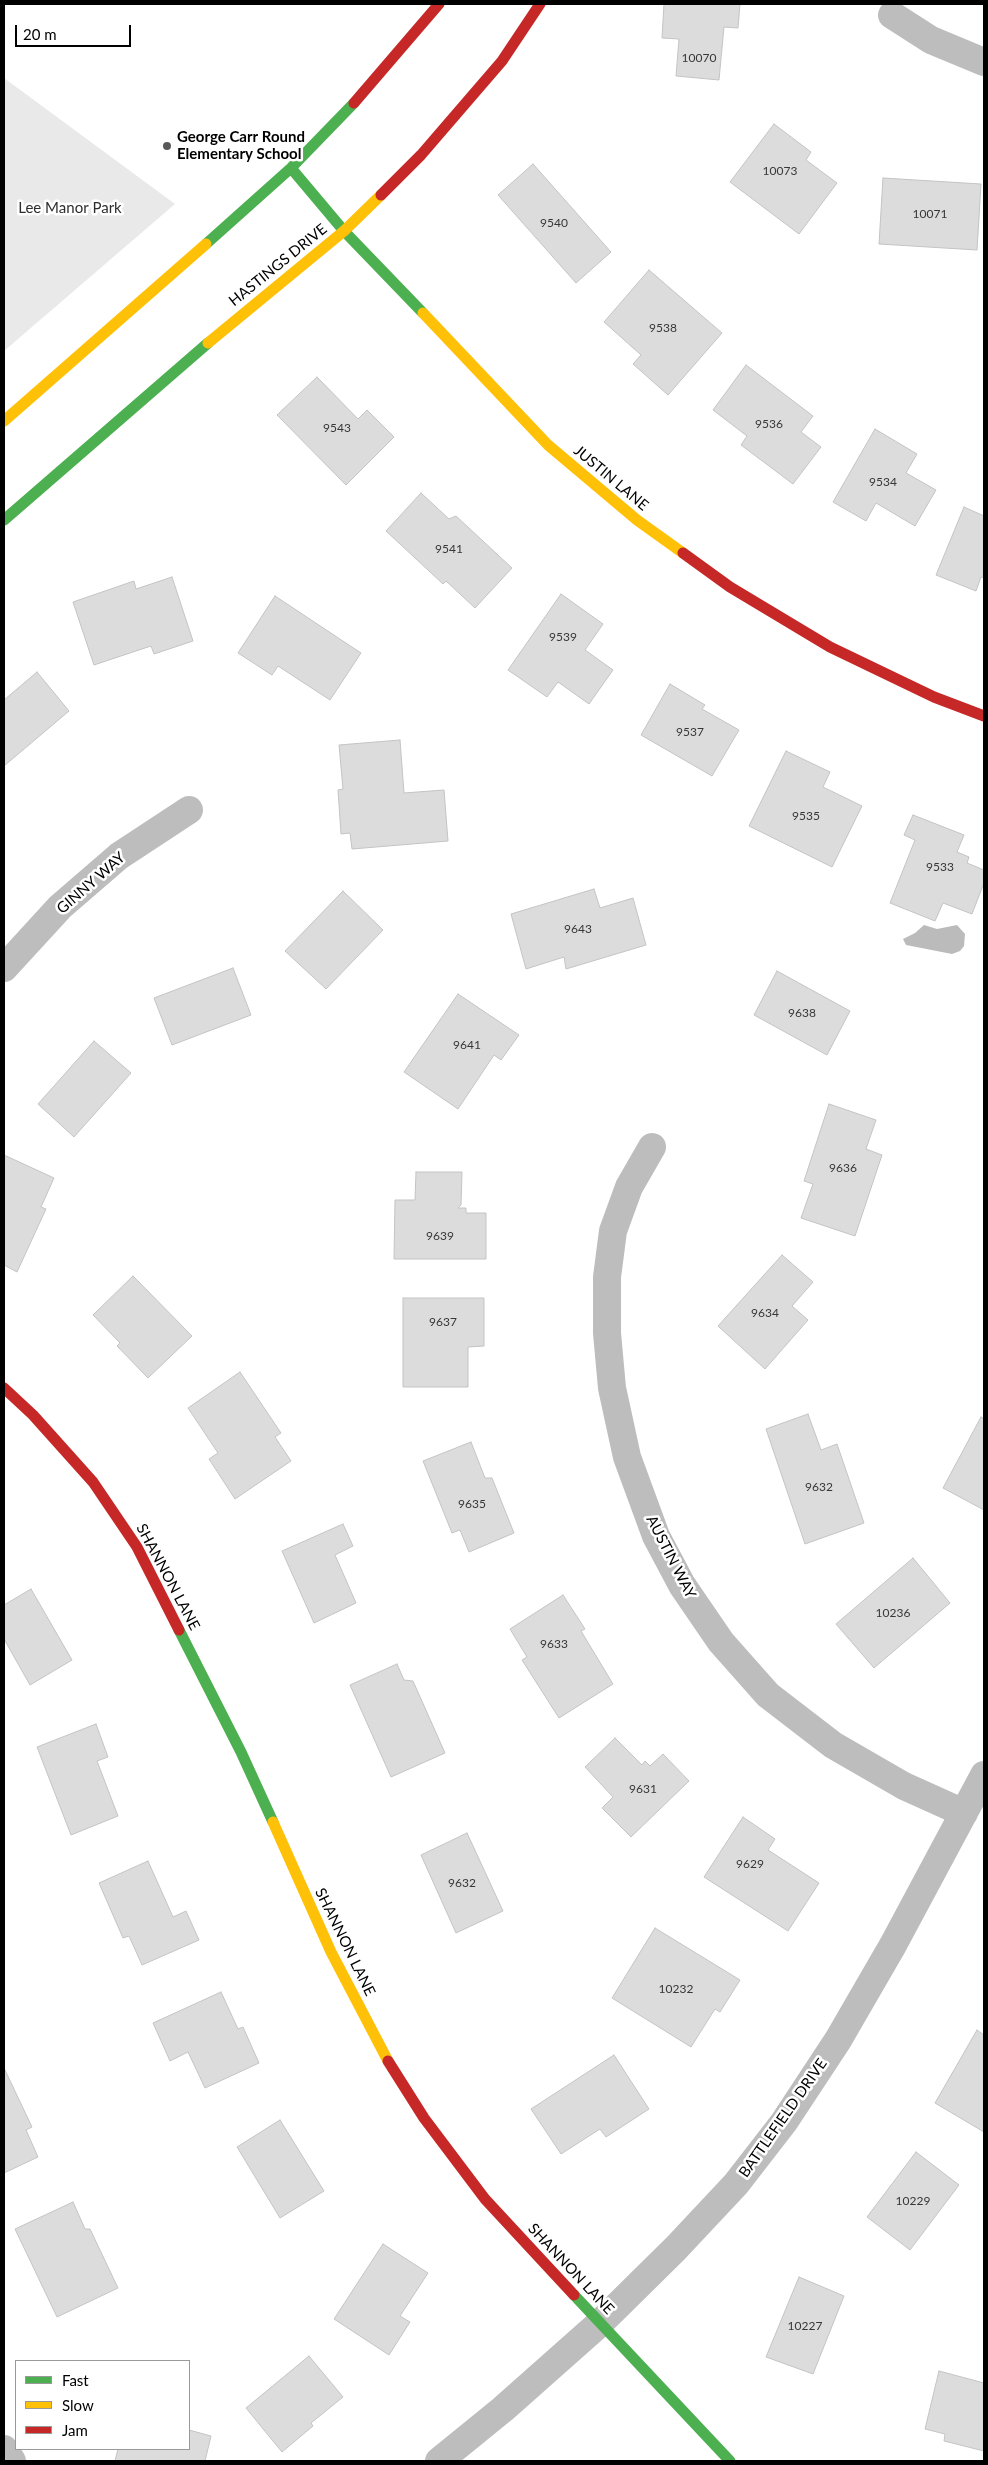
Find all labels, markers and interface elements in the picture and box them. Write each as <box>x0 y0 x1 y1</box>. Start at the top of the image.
scale bar <box>18 15 134 47</box>
text: 20 m <box>23 25 57 43</box>
house number: 10070 <box>682 51 716 65</box>
place label: George Carr Round Elementary School <box>177 128 305 163</box>
marker: George Carr Round Elementary School <box>161 140 173 152</box>
house number: 10073 <box>763 164 797 178</box>
park label: Lee Manor Park <box>18 199 122 217</box>
house number: 10071 <box>913 207 947 221</box>
house number: 9540 <box>540 216 568 230</box>
street label: HASTINGS DRIVE <box>225 220 331 310</box>
house number: 9538 <box>649 321 677 335</box>
house number: 9536 <box>755 417 783 431</box>
house number: 9543 <box>323 421 351 435</box>
street label: JUSTIN LANE <box>570 442 652 514</box>
house number: 9534 <box>869 475 897 489</box>
house number: 9541 <box>435 542 463 556</box>
house number: 9539 <box>549 630 577 644</box>
house number: 9537 <box>676 725 704 739</box>
house number: 9535 <box>792 809 820 823</box>
street label: GINNY WAY <box>53 848 129 918</box>
house number: 9533 <box>926 860 954 874</box>
house number: 9643 <box>564 922 592 936</box>
house number: 9638 <box>788 1006 816 1020</box>
house number: 9641 <box>453 1038 481 1052</box>
house number: 9636 <box>829 1161 857 1175</box>
house number: 9639 <box>426 1229 454 1243</box>
house number: 9634 <box>751 1306 779 1320</box>
house number: 9637 <box>429 1315 457 1329</box>
house number: 9632 <box>805 1480 833 1494</box>
house number: 9635 <box>458 1497 486 1511</box>
street label: AUSTIN WAY <box>642 1512 700 1602</box>
street label: SHANNON LANE <box>132 1521 204 1633</box>
house number: 10236 <box>876 1606 910 1620</box>
house number: 9633 <box>540 1637 568 1651</box>
house number: 9631 <box>629 1782 657 1796</box>
house number: 9629 <box>736 1857 764 1871</box>
house number: 9632 <box>448 1876 476 1890</box>
street label: SHANNON LANE <box>311 1885 379 1999</box>
house number: 10232 <box>659 1982 693 1996</box>
street label: BATTLEFIELD DRIVE <box>735 2055 831 2181</box>
house number: 10229 <box>896 2194 930 2208</box>
street label: SHANNON LANE <box>524 2220 618 2318</box>
house number: 10227 <box>788 2319 822 2333</box>
legend <box>15 2360 190 2450</box>
text: Fast <box>62 2371 89 2389</box>
text: Slow <box>62 2396 94 2414</box>
text: Jam <box>62 2421 88 2439</box>

